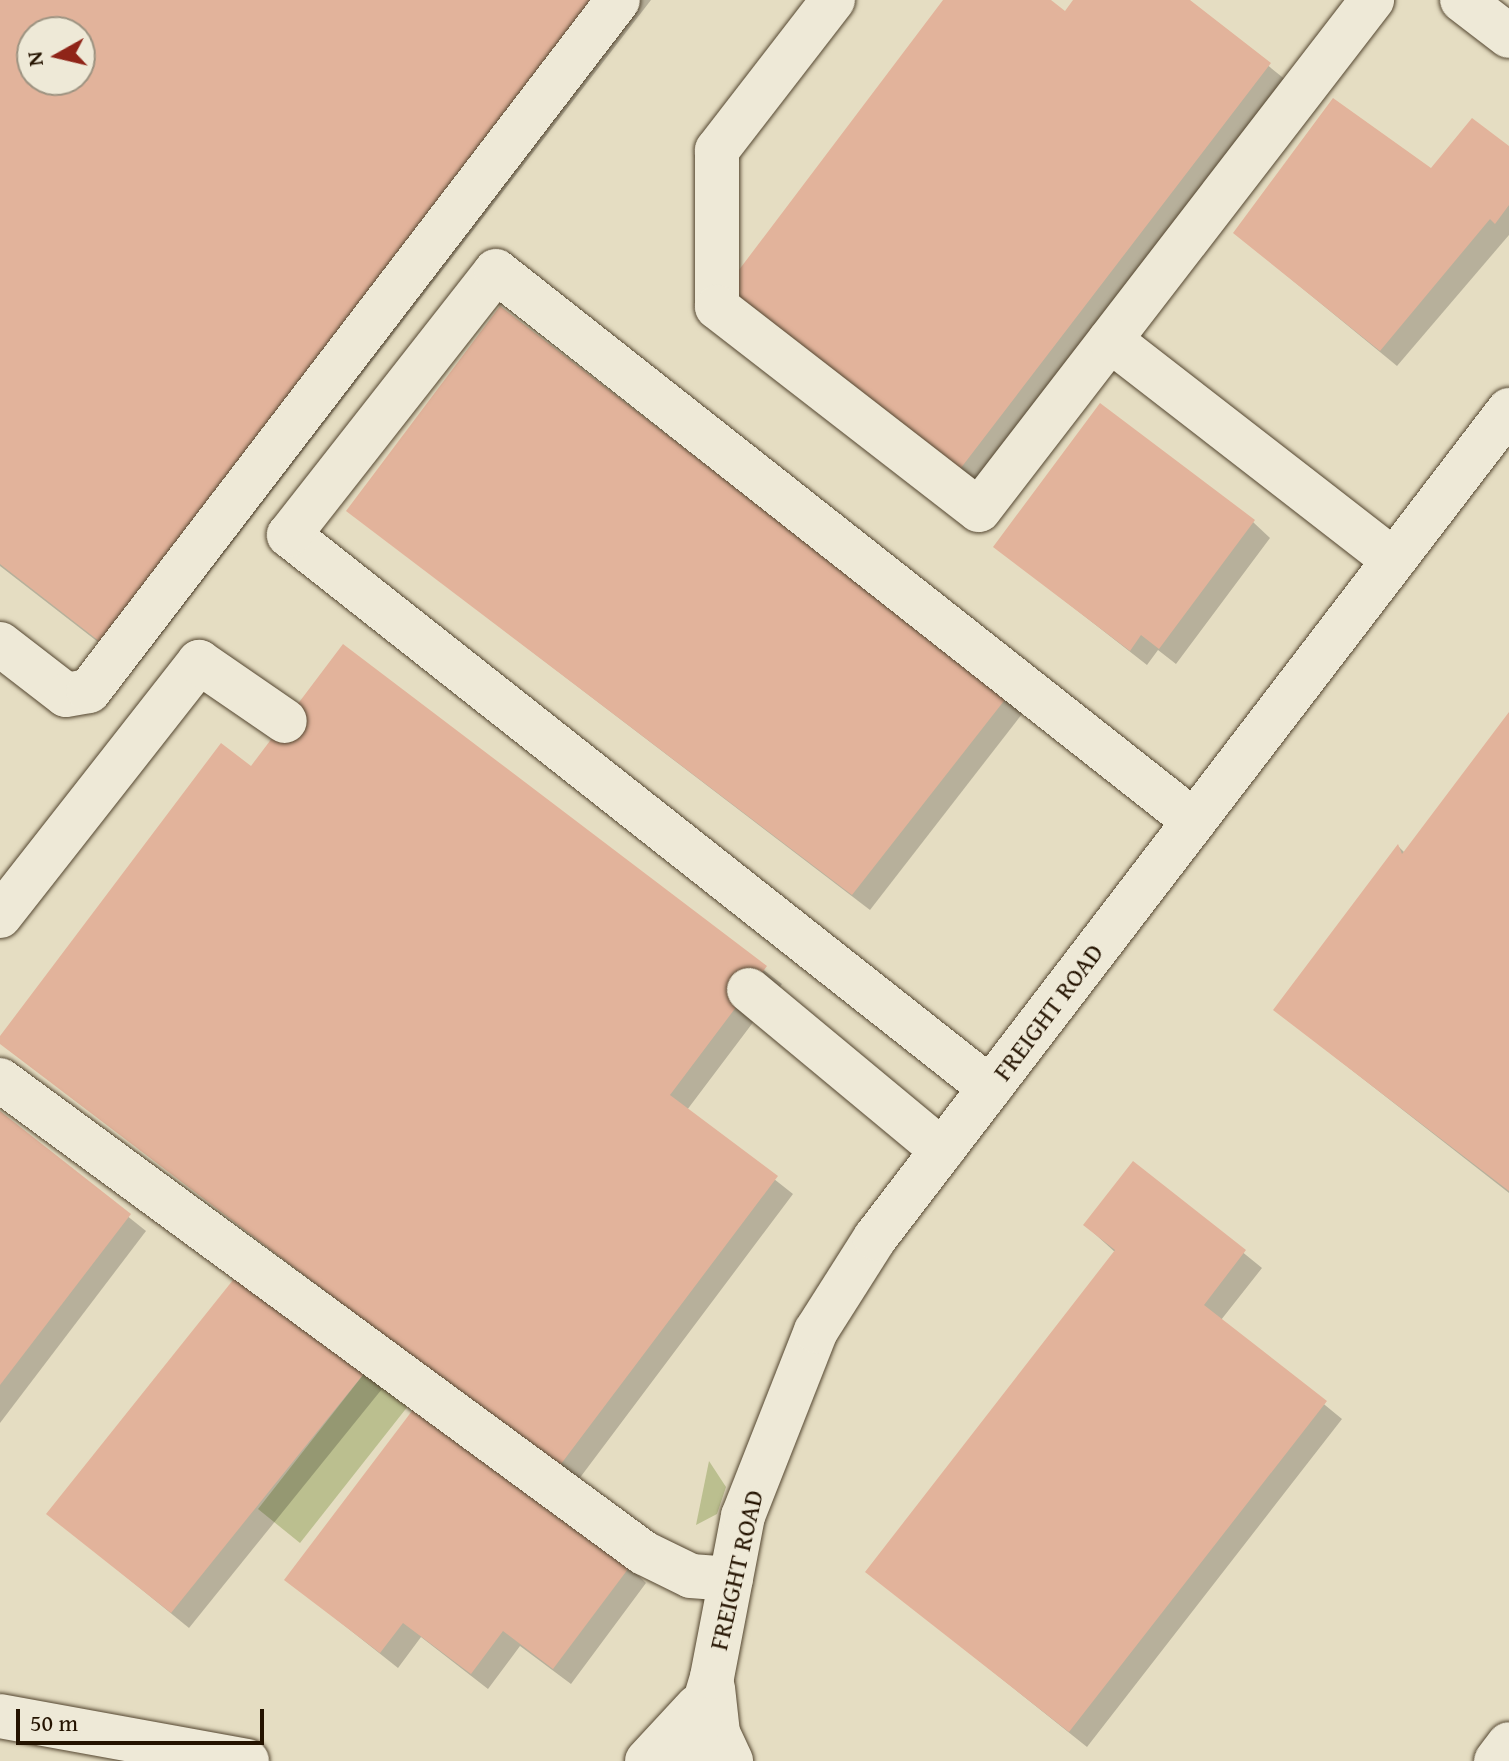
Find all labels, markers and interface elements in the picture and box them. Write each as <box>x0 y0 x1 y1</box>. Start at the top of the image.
north arrow <box>16 16 96 96</box>
text: N <box>17 50 51 69</box>
street label: FREIGHT ROAD <box>986 937 1110 1087</box>
street label: FREIGHT ROAD <box>702 1487 770 1653</box>
scale bar <box>20 1693 268 1743</box>
text: 50 m <box>30 1705 78 1740</box>

